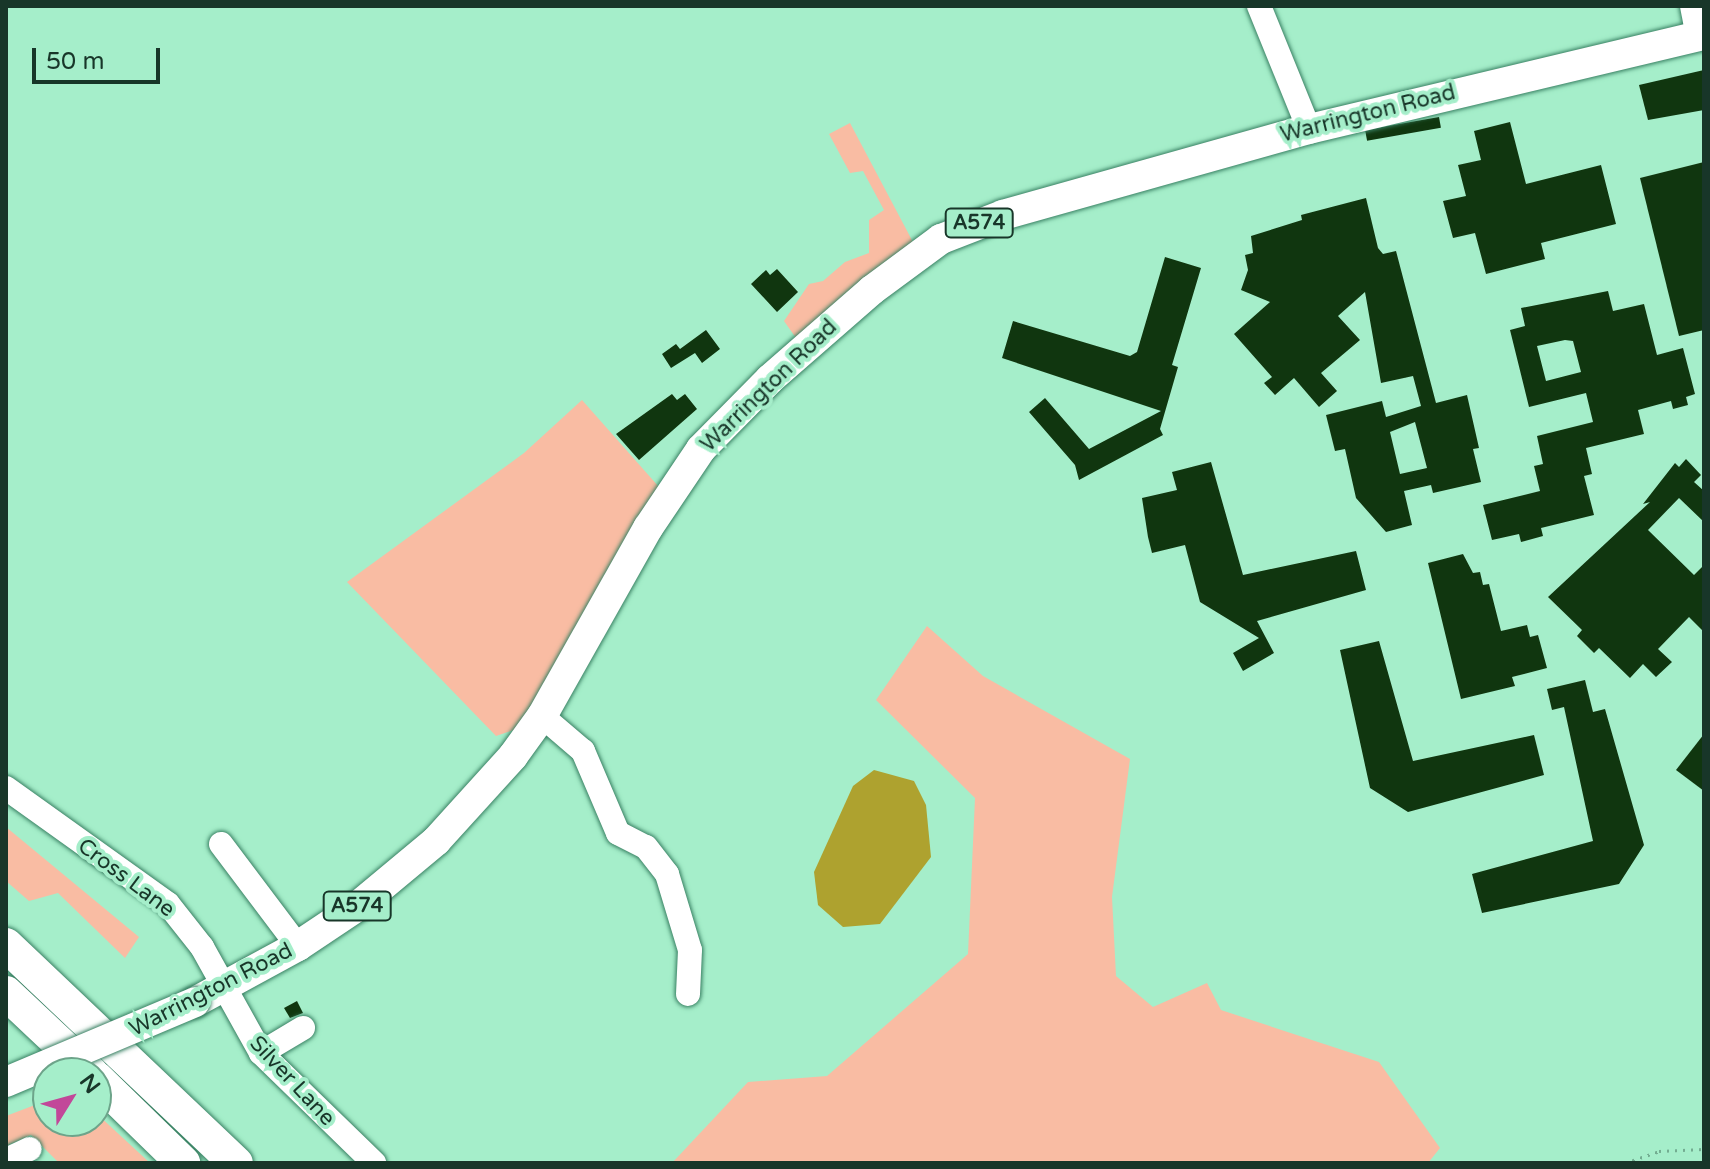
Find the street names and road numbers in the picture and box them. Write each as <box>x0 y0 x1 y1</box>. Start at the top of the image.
street label: Warrington Road <box>1278 79 1458 149</box>
road number: A574 <box>943 207 1015 239</box>
street label: Warrington Road <box>695 314 843 458</box>
street label: Cross Lane <box>72 833 180 923</box>
road number: A574 <box>321 890 393 922</box>
street label: Warrington Road <box>125 938 297 1042</box>
street label: Silver Lane <box>244 1031 340 1131</box>

